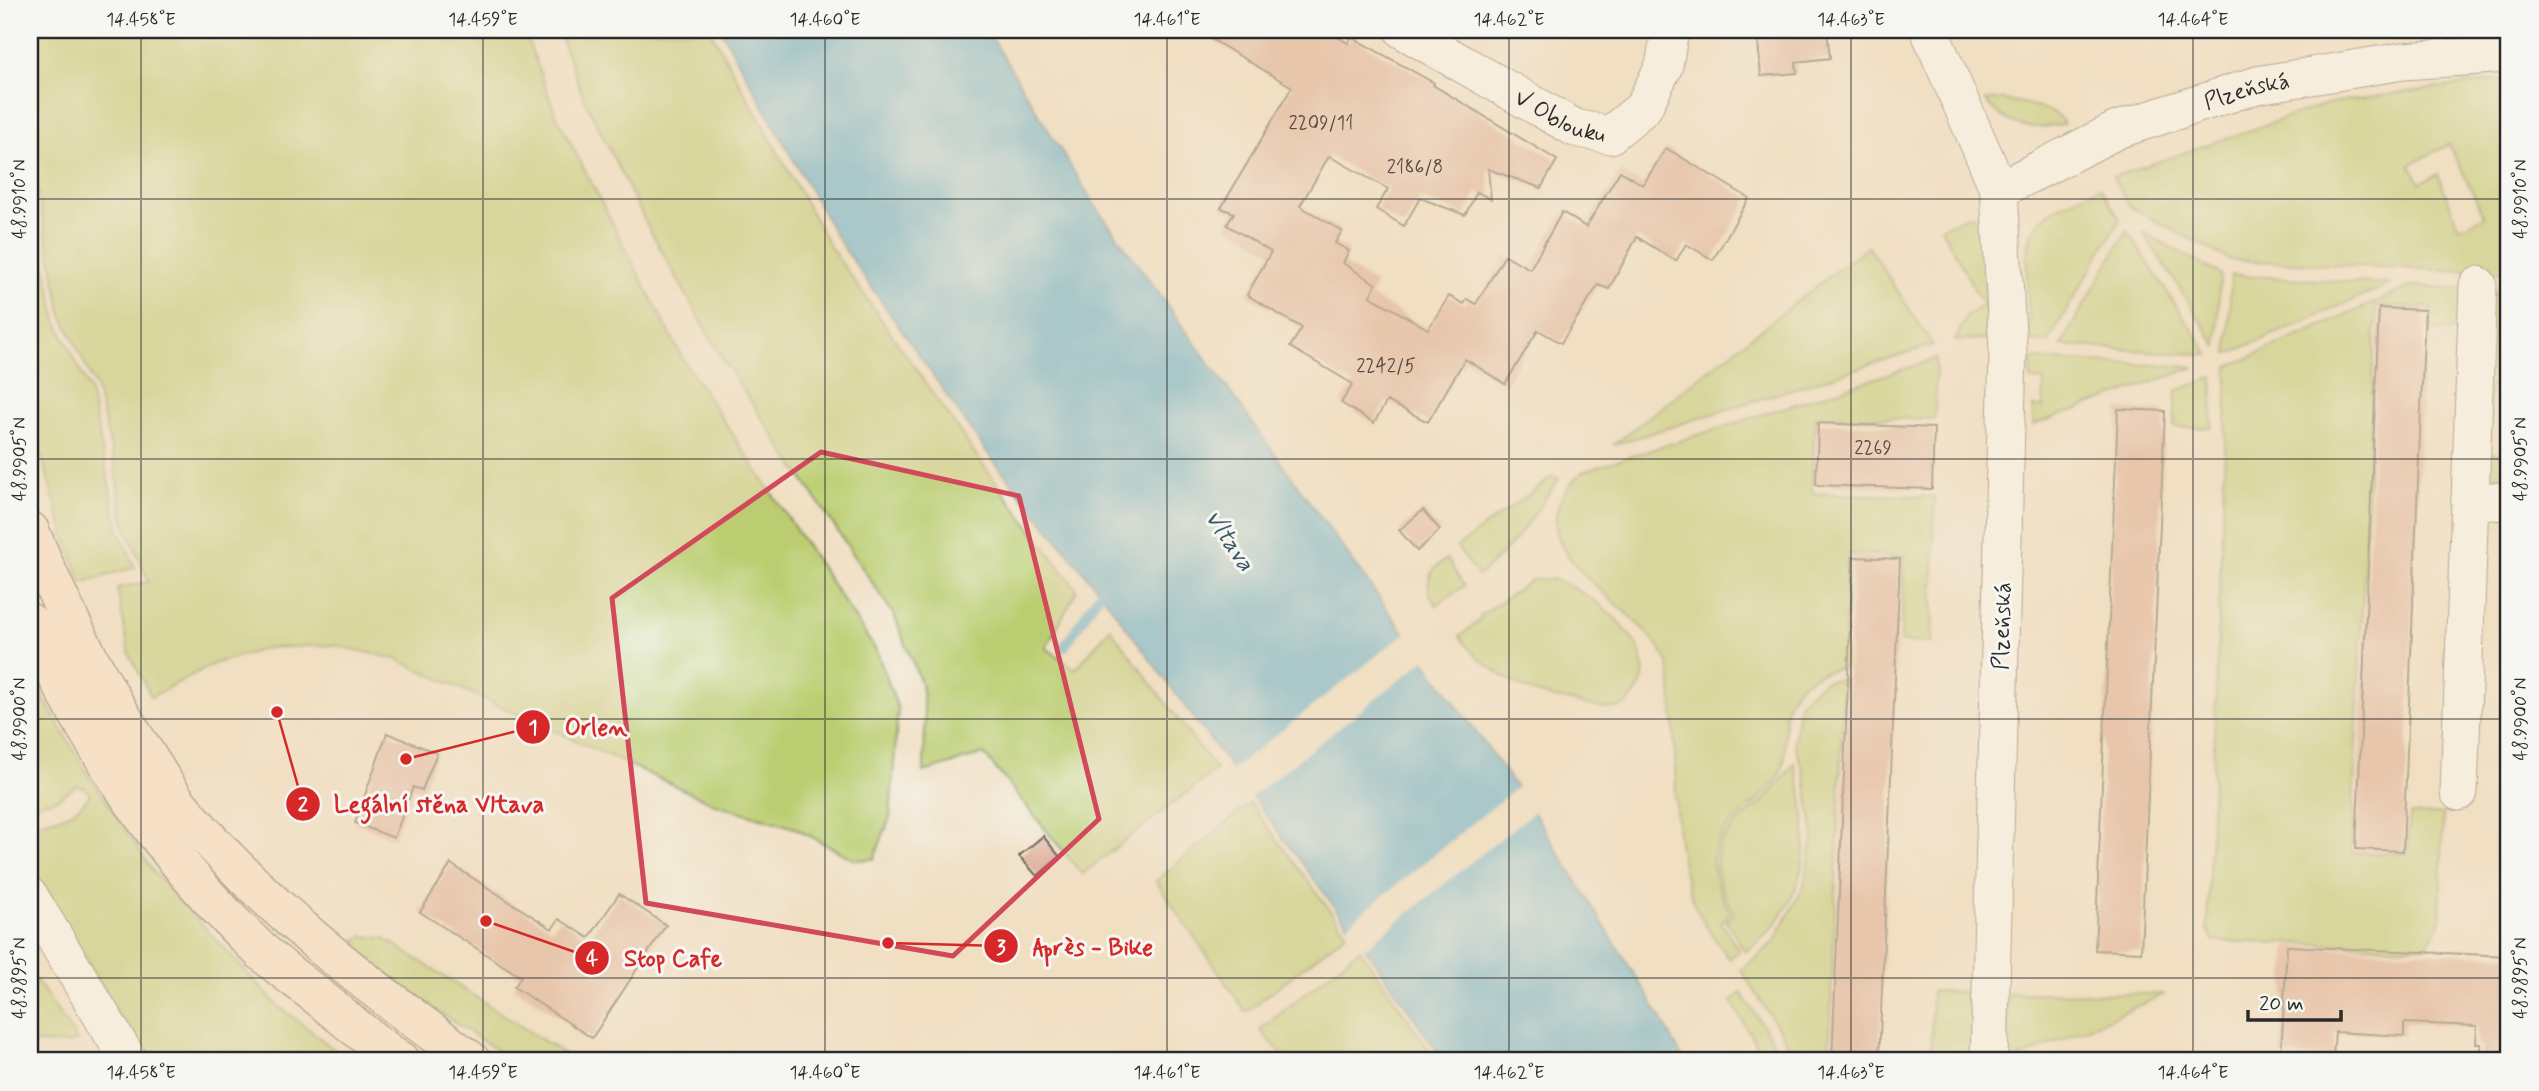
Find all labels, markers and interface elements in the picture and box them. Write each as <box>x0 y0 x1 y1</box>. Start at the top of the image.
text: 14.458°E <box>106 8 176 32</box>
text: 14.459°E <box>448 8 518 32</box>
text: 14.460°E <box>789 8 861 32</box>
text: 14.461°E <box>1133 8 1201 32</box>
text: 14.462°E <box>1474 8 1544 32</box>
text: 14.463°E <box>1817 8 1885 32</box>
text: 14.464°E <box>2158 8 2228 32</box>
street label: Plzeňská <box>2200 67 2292 118</box>
street label: V Oblouku <box>1509 84 1608 151</box>
house number: 2209/11 <box>1288 111 1354 136</box>
house number: 2186/8 <box>1387 155 1443 180</box>
text: 48.9910°N <box>8 159 32 239</box>
text: 48.9910°N <box>2509 159 2533 239</box>
house number: 2242/5 <box>1356 354 1416 379</box>
text: 48.9905°N <box>8 417 32 501</box>
text: 48.9905°N <box>2509 417 2533 501</box>
house number: 2269 <box>1854 436 1892 461</box>
water label: Vltava <box>1197 504 1261 578</box>
street label: Plzeňská <box>1986 582 2020 671</box>
text: 48.9900°N <box>8 677 32 761</box>
text: 48.9900°N <box>2509 677 2533 761</box>
callout: Orlen <box>516 704 641 749</box>
text: Orlen <box>565 713 627 744</box>
text: 1 <box>528 714 538 742</box>
callout: Legální stěna Vltava <box>286 781 557 826</box>
text: Legální stěna Vltava <box>334 790 545 824</box>
text: 2 <box>298 791 309 819</box>
callout: Après - Bike <box>984 924 1167 969</box>
text: Après - Bike <box>1033 933 1153 967</box>
text: 3 <box>996 934 1006 962</box>
callout: Stop Cafe <box>575 936 736 981</box>
text: 48.9895°N <box>8 937 32 1019</box>
text: 48.9895°N <box>2509 937 2533 1019</box>
text: Stop Cafe <box>624 944 723 975</box>
text: 4 <box>586 945 599 973</box>
scale bar <box>2248 979 2341 1023</box>
text: 20 m <box>2259 990 2304 1018</box>
text: 14.458°E <box>106 1061 176 1085</box>
text: 14.459°E <box>448 1061 518 1085</box>
text: 14.460°E <box>789 1061 861 1085</box>
text: 14.461°E <box>1133 1061 1201 1085</box>
text: 14.462°E <box>1474 1061 1544 1085</box>
text: 14.463°E <box>1817 1061 1885 1085</box>
text: 14.464°E <box>2158 1061 2228 1085</box>

